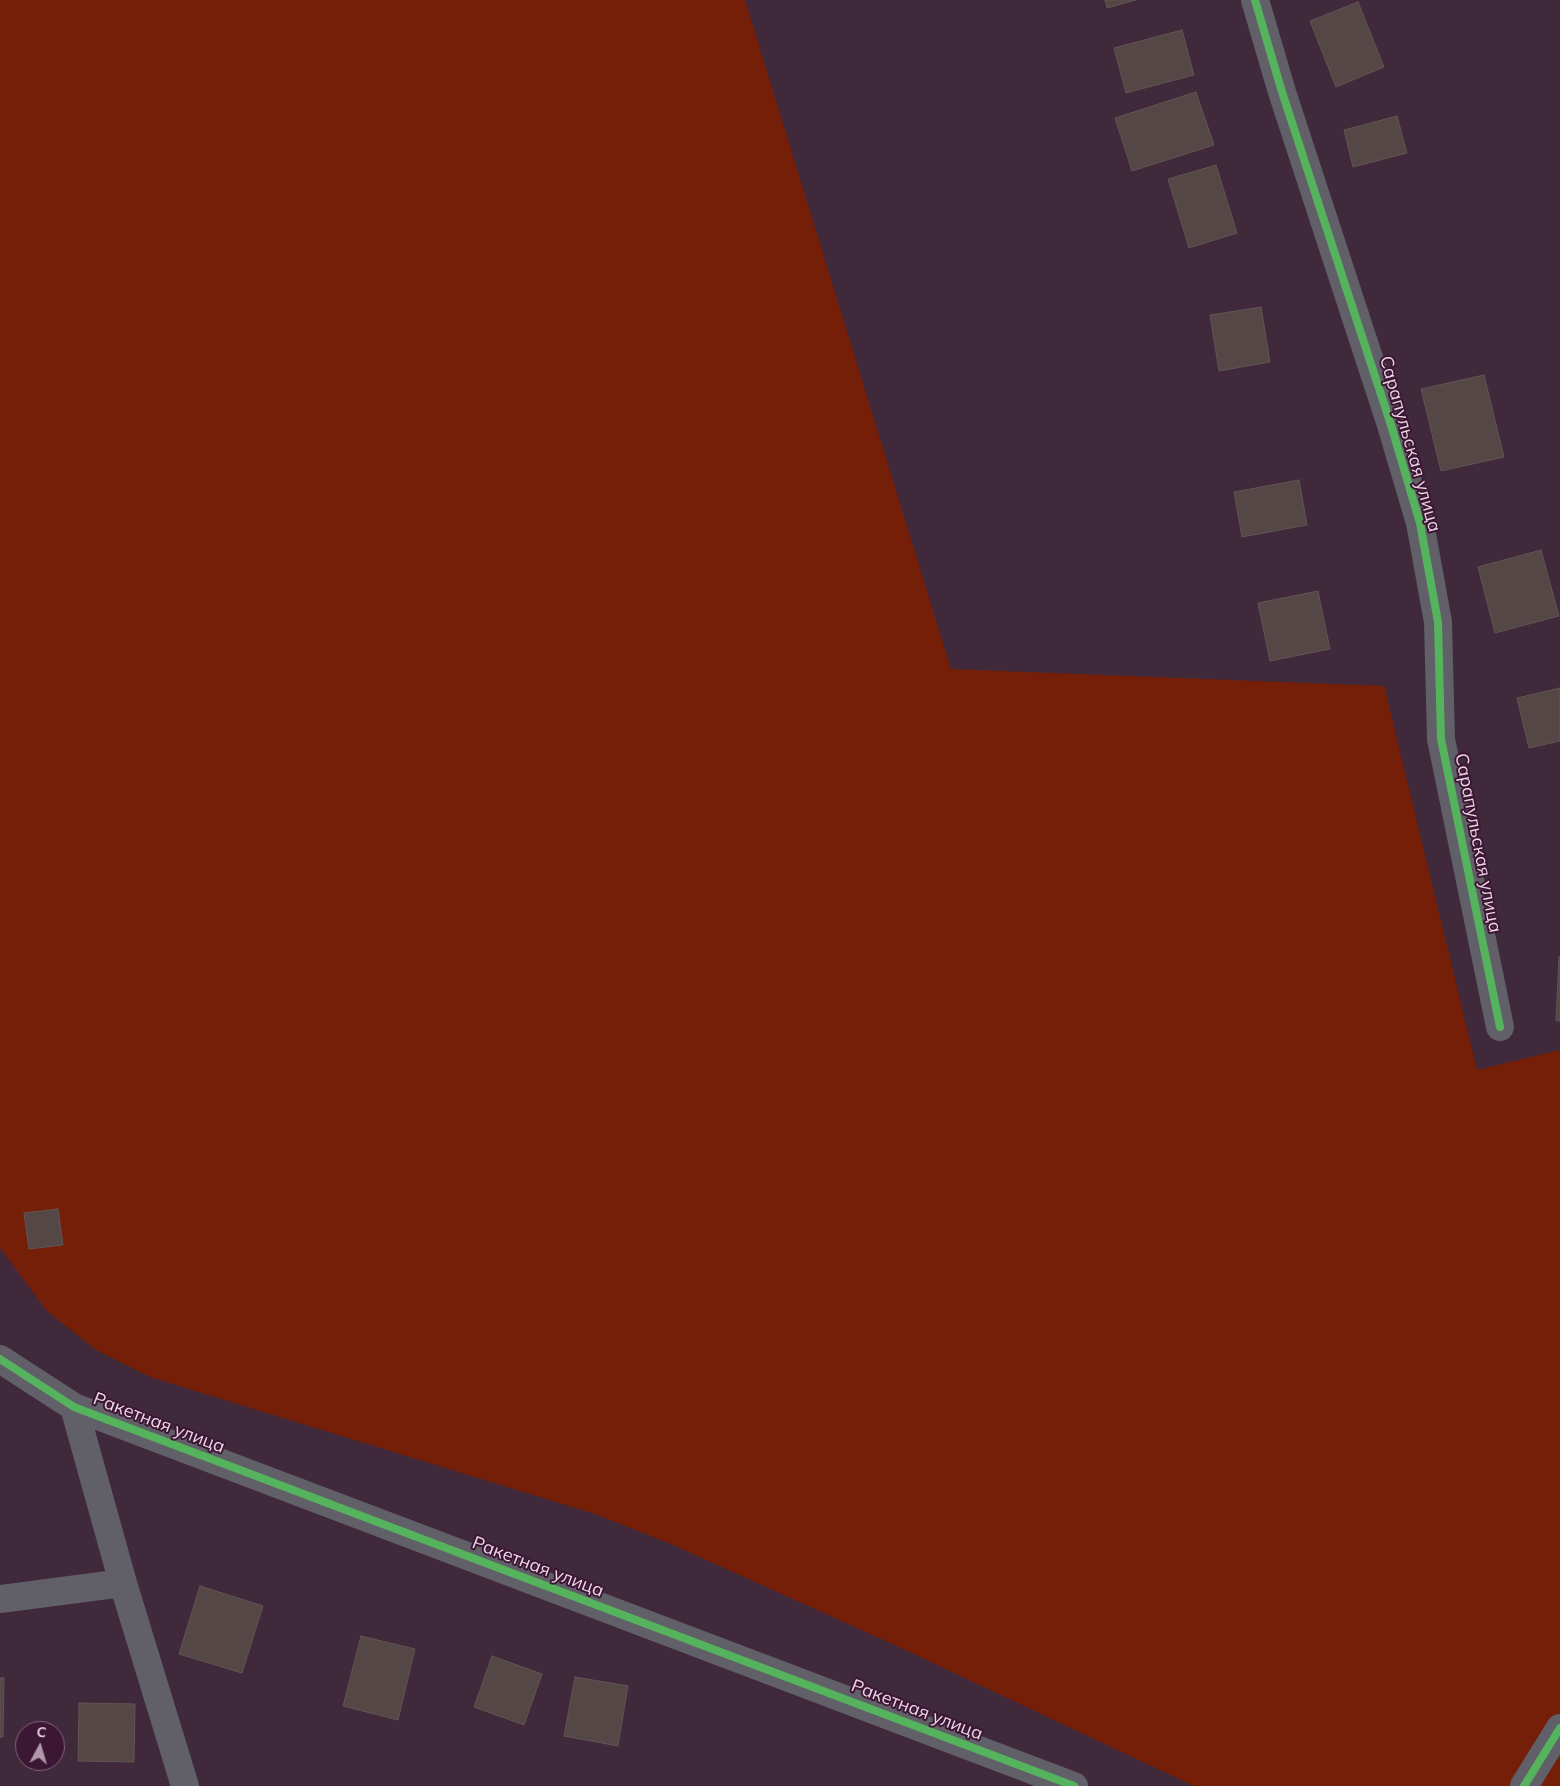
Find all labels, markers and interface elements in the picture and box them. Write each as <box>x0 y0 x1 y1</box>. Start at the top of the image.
street label: Сарапульская улица <box>1375 353 1445 535</box>
street label: Сарапульская улица <box>1450 752 1506 934</box>
street label: Ракетная улица <box>90 1388 228 1458</box>
street label: Ракетная улица <box>469 1532 607 1602</box>
street label: Ракетная улица <box>848 1675 986 1745</box>
north arrow <box>15 1721 65 1771</box>
text: С <box>36 1723 47 1742</box>

